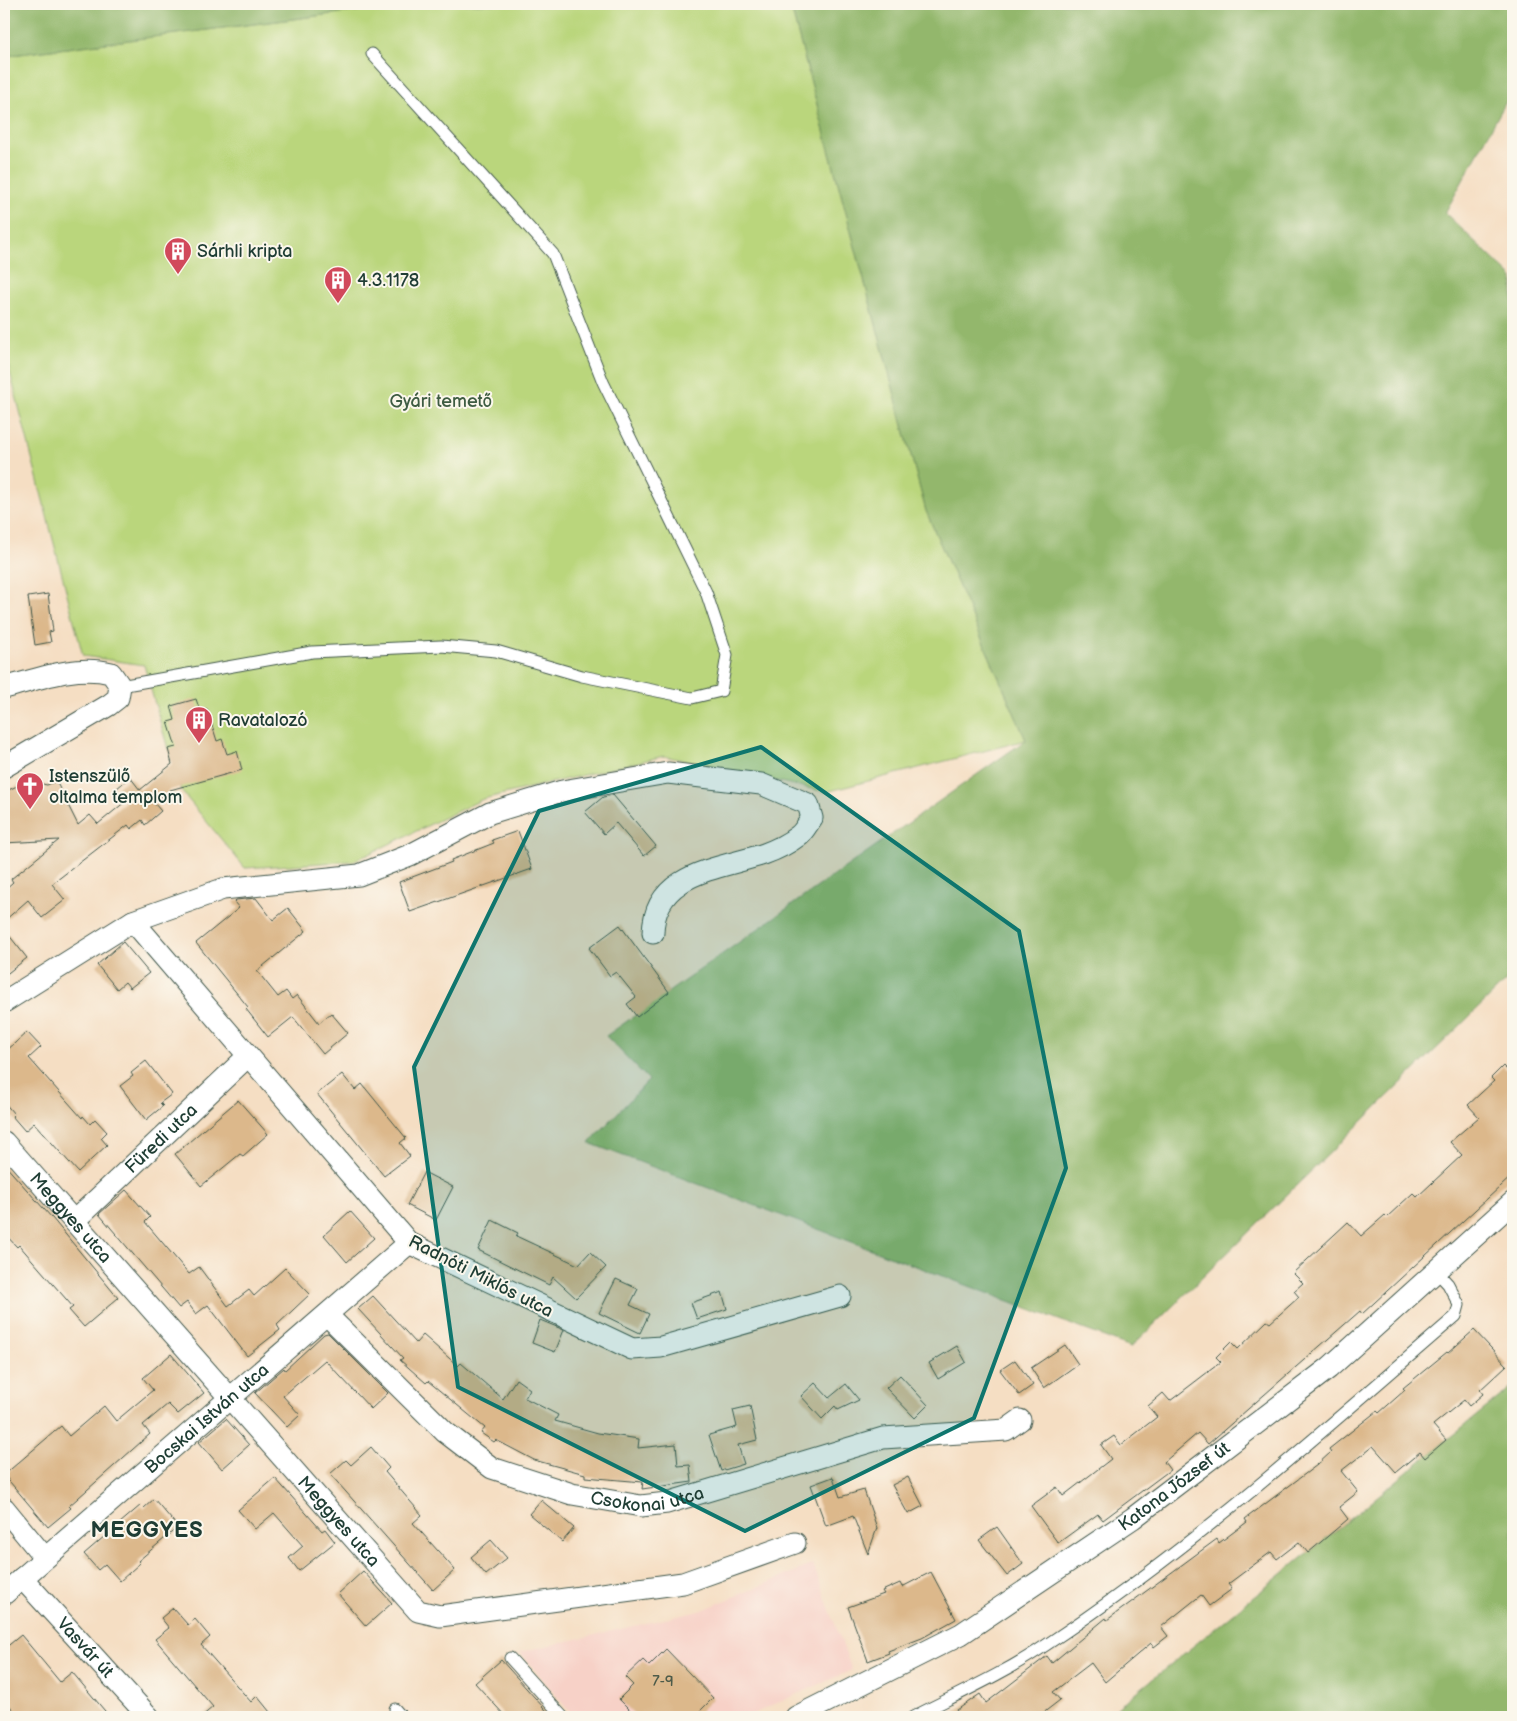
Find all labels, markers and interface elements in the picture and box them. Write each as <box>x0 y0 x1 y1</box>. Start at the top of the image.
building icon: Sárhli kripta <box>163 236 193 275</box>
place label: Sárhli kripta <box>197 241 293 262</box>
building icon: 4.3.1178 <box>323 265 353 304</box>
place label: 4.3.1178 <box>357 270 419 291</box>
park label: Gyári temető <box>389 391 493 412</box>
building icon: Ravatalozó <box>184 705 214 744</box>
place label: Ravatalozó <box>218 710 307 731</box>
place label: Istenszülő oltalma templom <box>49 766 182 808</box>
church icon: Istenszülő oltalma templom <box>15 771 45 810</box>
street label: Füredi utca <box>121 1100 202 1178</box>
street label: Meggyes utca <box>25 1169 116 1268</box>
street label: Radnóti Miklós utca <box>405 1231 557 1322</box>
street label: Bocskai István utca <box>140 1359 273 1478</box>
street label: Katona József út <box>1115 1437 1235 1536</box>
street label: Meggyes utca <box>293 1472 384 1571</box>
street label: Csokonai utca <box>589 1483 706 1517</box>
district label: MEGGYES <box>90 1517 204 1544</box>
street label: Vasvár út <box>52 1613 118 1683</box>
house number: 7-9 <box>652 1672 674 1691</box>

